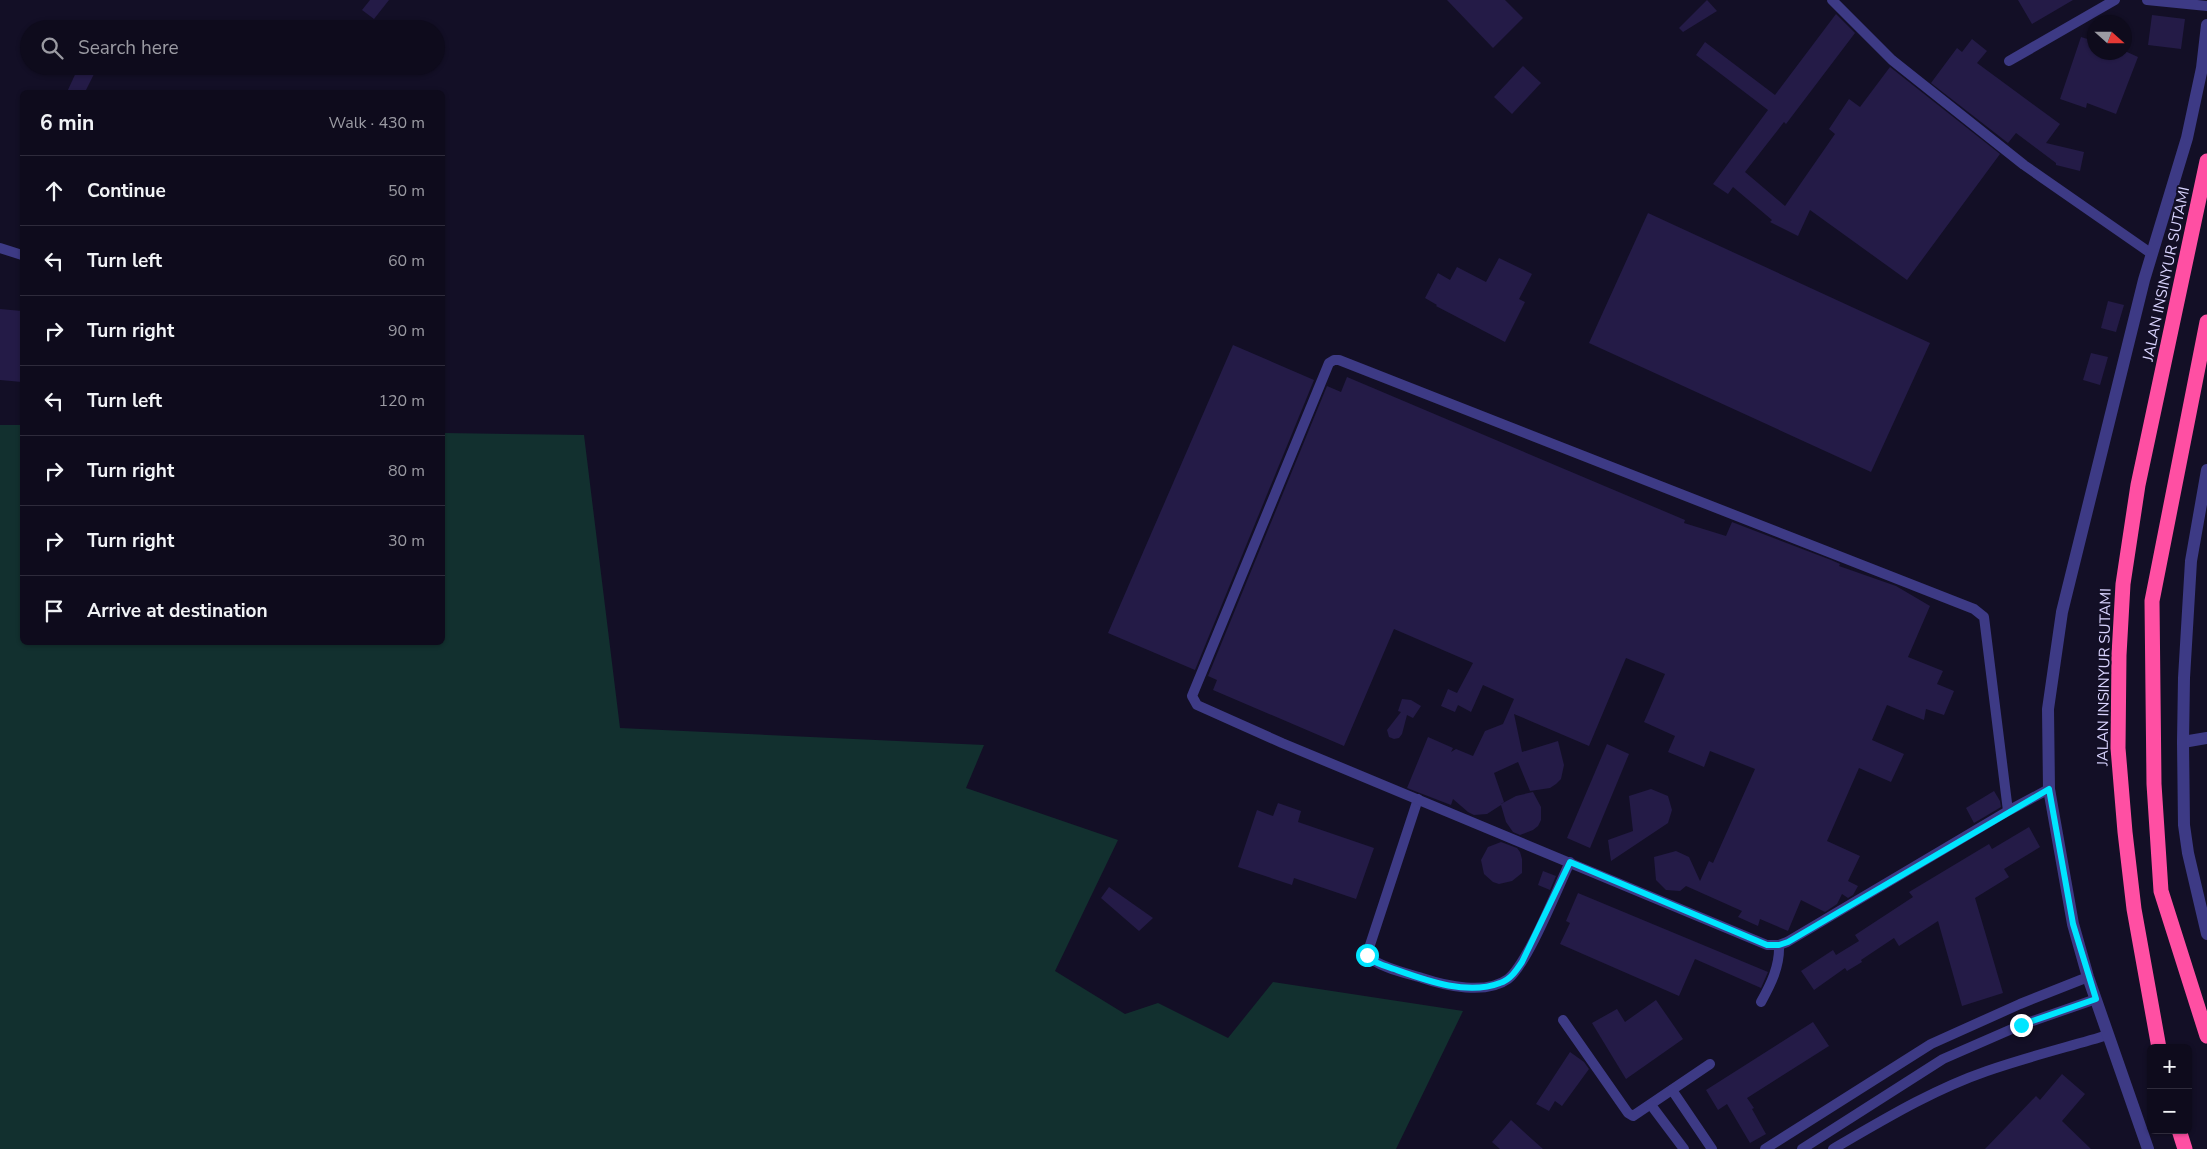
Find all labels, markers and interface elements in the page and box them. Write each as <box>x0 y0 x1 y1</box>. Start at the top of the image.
north arrow <box>2087 15 2132 60</box>
search box <box>20 20 445 75</box>
icon: search <box>38 34 66 62</box>
text: Search here <box>78 35 179 61</box>
text: 6 min <box>40 109 94 137</box>
text: Walk · 430 m <box>329 112 425 134</box>
icon: ahead <box>40 177 68 205</box>
text: Continue <box>87 178 166 204</box>
text: 50 m <box>388 180 425 202</box>
street label: JALAN INSINYUR SUTAMI <box>2138 185 2194 364</box>
icon: left <box>40 247 68 275</box>
text: Turn left <box>87 248 162 274</box>
text: 60 m <box>388 250 425 272</box>
icon: right <box>40 317 68 345</box>
text: Turn right <box>87 318 174 344</box>
text: 90 m <box>388 320 425 342</box>
icon: left <box>40 387 68 415</box>
text: Turn left <box>87 388 162 414</box>
text: 120 m <box>378 390 425 412</box>
icon: right <box>40 457 68 485</box>
text: Turn right <box>87 458 174 484</box>
text: 80 m <box>388 460 425 482</box>
icon: right <box>40 527 68 555</box>
text: Turn right <box>87 528 174 554</box>
text: 30 m <box>388 530 425 552</box>
street label: JALAN INSINYUR SUTAMI <box>2092 588 2116 767</box>
icon: arrive <box>40 597 68 625</box>
text: Arrive at destination <box>87 598 268 624</box>
route start <box>1356 944 1379 967</box>
route end <box>2010 1014 2033 1037</box>
map controls <box>2147 1044 2192 1134</box>
button: + <box>2147 1044 2192 1089</box>
button: − <box>2147 1089 2192 1134</box>

